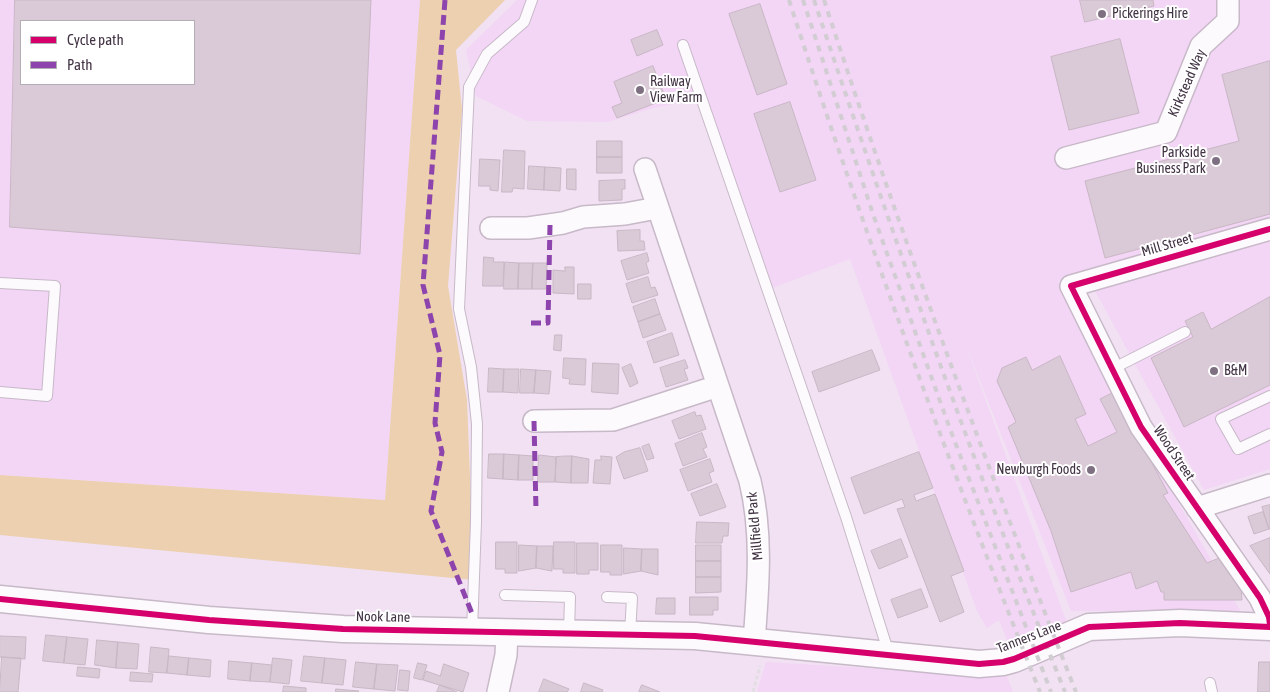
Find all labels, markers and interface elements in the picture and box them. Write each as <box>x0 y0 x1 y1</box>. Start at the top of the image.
place label: Pickerings Hire <box>1112 6 1188 22</box>
marker: Pickerings Hire <box>1096 8 1108 20</box>
legend <box>20 20 195 85</box>
text: Cycle path <box>67 31 124 48</box>
street label: Kirkstead Way <box>1165 46 1209 120</box>
text: Path <box>67 56 93 73</box>
place label: Railway View Farm <box>650 74 703 106</box>
marker: Railway View Farm <box>634 84 646 96</box>
place label: Parkside Business Park <box>1136 145 1206 178</box>
marker: Parkside Business Park <box>1210 155 1222 167</box>
street label: Mill Street <box>1139 230 1195 260</box>
place label: B&M <box>1224 363 1247 379</box>
marker: B&M <box>1208 365 1220 377</box>
street label: Wood Street <box>1150 423 1198 483</box>
place label: Newburgh Foods <box>996 462 1081 478</box>
marker: Newburgh Foods <box>1085 464 1097 476</box>
street label: Millfield Park <box>744 491 766 561</box>
street label: Nook Lane <box>356 608 410 626</box>
street label: Tanners Lane <box>994 617 1064 657</box>

